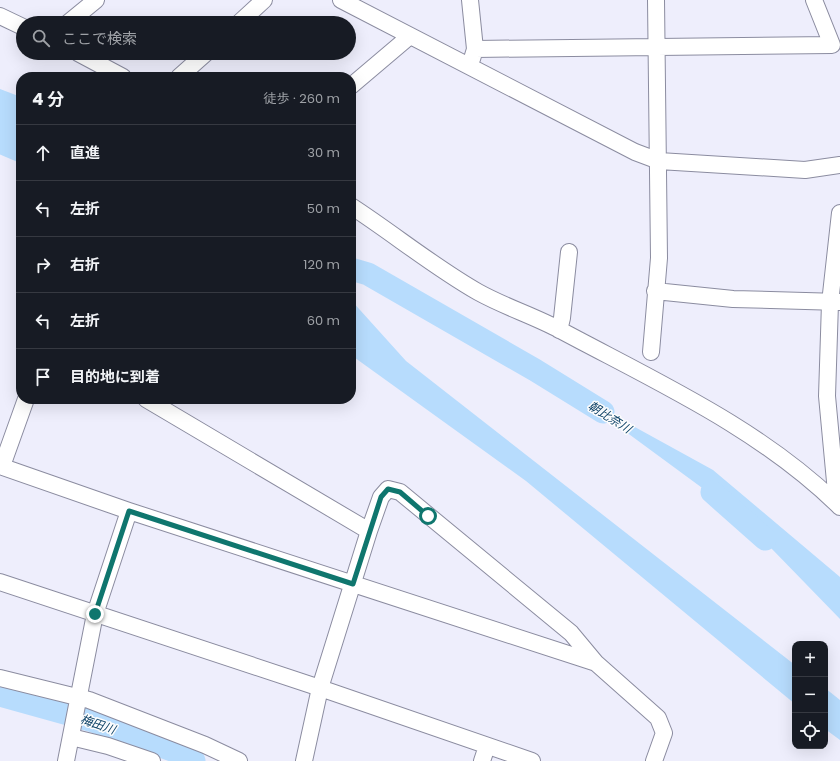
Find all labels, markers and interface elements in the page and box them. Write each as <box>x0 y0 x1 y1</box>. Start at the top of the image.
search box <box>16 16 356 60</box>
icon: search <box>30 27 52 49</box>
text: ここで検索 <box>62 28 137 49</box>
text: 4 分 <box>32 87 64 111</box>
text: 徒歩 · 260 m <box>264 89 340 108</box>
icon: ahead <box>32 142 54 164</box>
text: 直進 <box>70 142 100 163</box>
text: 30 m <box>307 143 340 162</box>
icon: left <box>32 198 54 220</box>
text: 左折 <box>70 198 100 219</box>
text: 50 m <box>307 199 340 218</box>
icon: right <box>32 254 54 276</box>
text: 右折 <box>70 254 100 275</box>
text: 120 m <box>303 255 340 274</box>
icon: left <box>32 310 54 332</box>
text: 左折 <box>70 310 100 331</box>
text: 60 m <box>307 311 340 330</box>
icon: arrive <box>32 366 54 388</box>
text: 目的地に到着 <box>70 366 160 387</box>
water label: 朝比奈川 <box>585 397 637 438</box>
route start <box>419 507 437 525</box>
route end <box>86 605 104 623</box>
map controls <box>792 641 828 749</box>
button: + <box>792 641 828 677</box>
button: − <box>792 677 828 713</box>
water label: 梅田川 <box>78 710 120 739</box>
button: locate <box>792 713 828 749</box>

